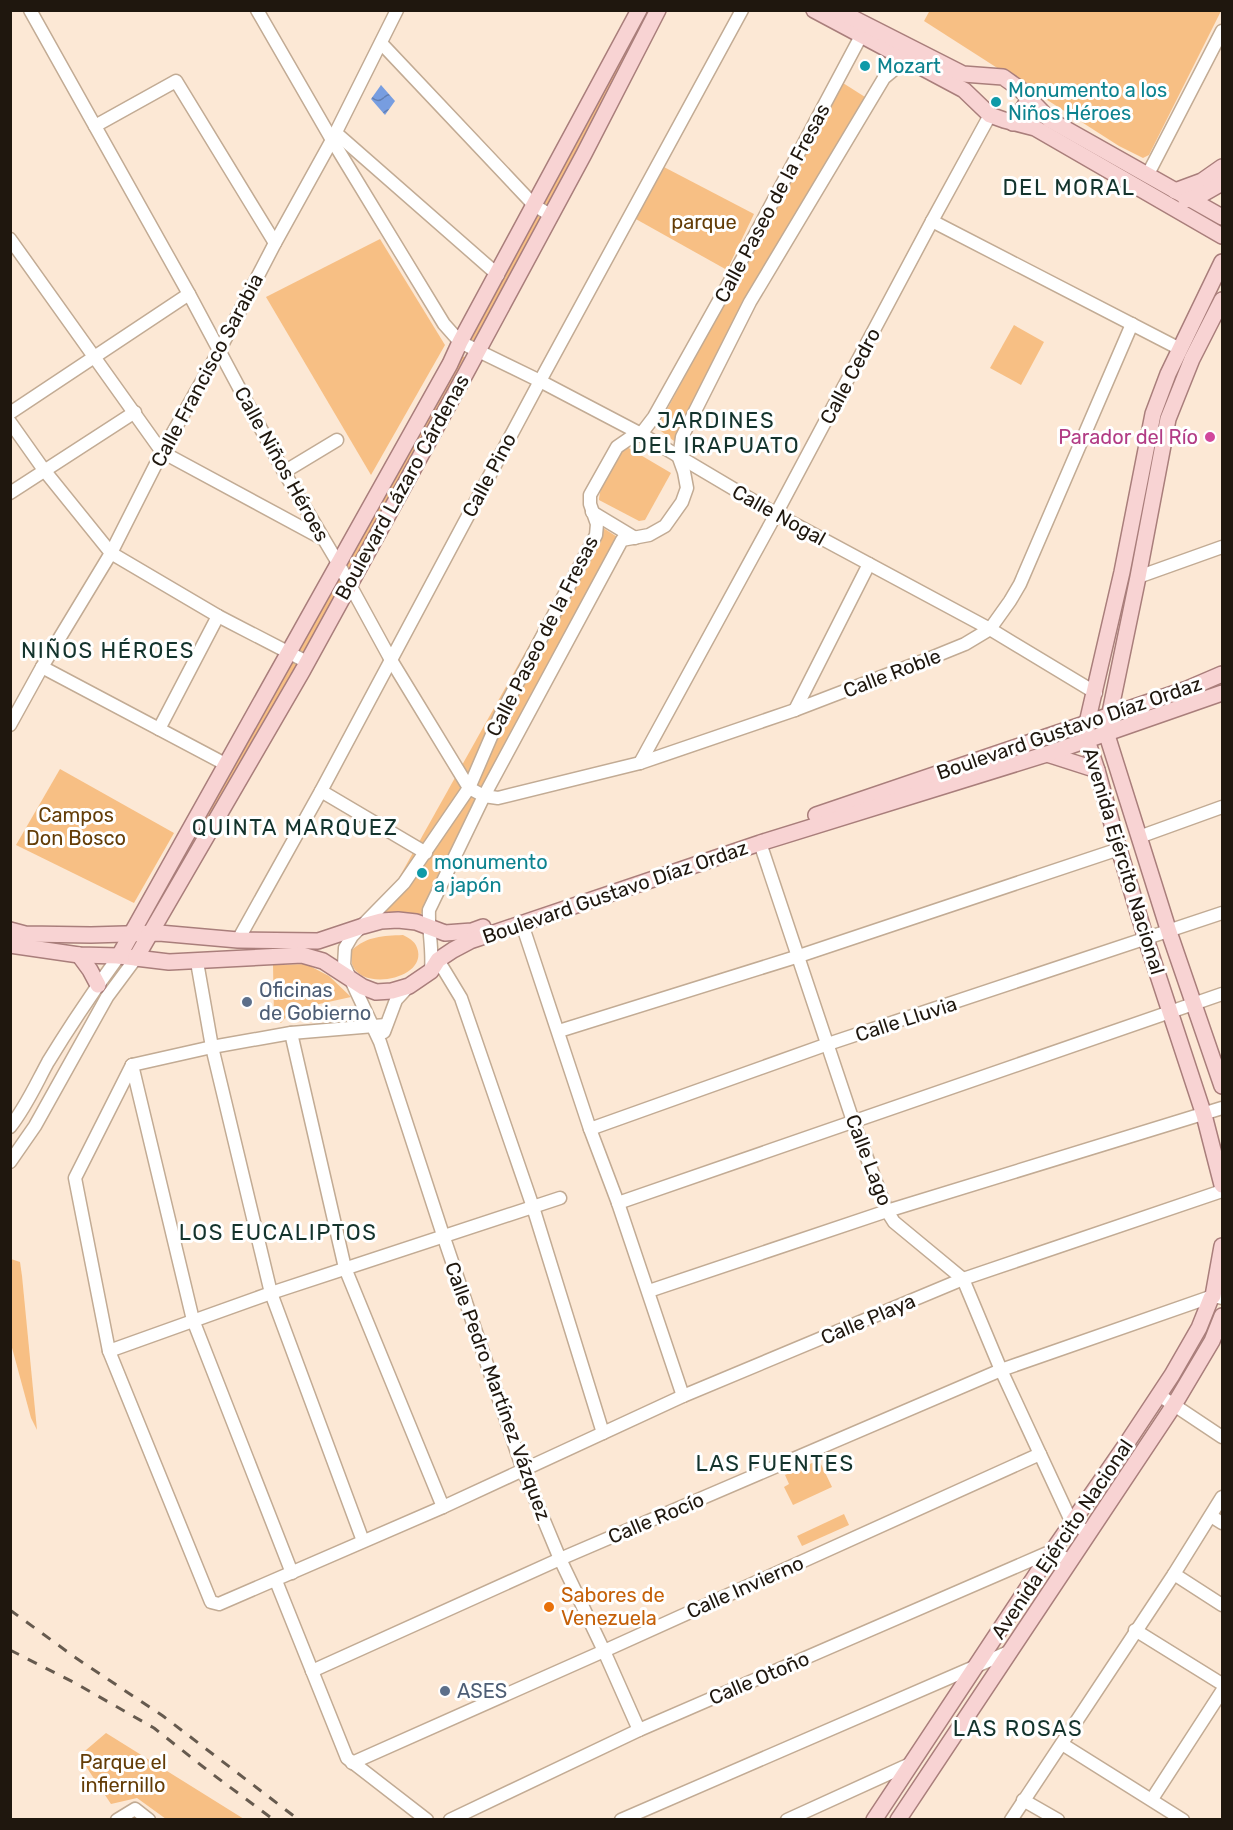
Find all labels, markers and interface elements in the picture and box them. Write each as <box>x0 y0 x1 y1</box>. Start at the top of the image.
place label: Mozart <box>877 54 941 78</box>
marker: Mozart <box>858 59 872 73</box>
place label: Monumento a los Niños Héroes <box>1008 78 1167 125</box>
marker: Monumento a los Niños Héroes <box>989 95 1003 109</box>
street label: Calle Paseo de la Fresas <box>709 99 835 307</box>
district label: DEL MORAL <box>1002 174 1136 201</box>
park label: parque <box>671 210 737 234</box>
street label: Calle Francisco Sarabia <box>146 269 268 471</box>
street label: Calle Cedro <box>815 324 885 428</box>
street label: Boulevard Lázaro Cárdenas <box>330 370 474 604</box>
street label: Calle Niños Héroes <box>229 382 335 546</box>
district label: JARDINES DEL IRAPUATO <box>632 407 800 459</box>
place label: Parador del Río <box>1058 425 1198 449</box>
street label: Calle Pino <box>457 429 521 521</box>
marker: Parador del Río <box>1203 430 1217 444</box>
street label: Calle Nogal <box>728 479 830 551</box>
street label: Calle Paseo de la Fresas <box>481 532 603 740</box>
district label: NIÑOS HÉROES <box>21 637 195 664</box>
street label: Calle Roble <box>840 643 944 703</box>
street label: Boulevard Gustavo Díaz Ordaz <box>933 671 1205 785</box>
street label: Avenida Ejército Nacional <box>1078 745 1170 977</box>
park label: Campos Don Bosco <box>26 803 126 850</box>
district label: QUINTA MARQUEZ <box>192 814 398 841</box>
street label: Boulevard Gustavo Díaz Ordaz <box>479 835 751 949</box>
place label: monumento a japón <box>434 850 548 897</box>
marker: monumento a japón <box>415 866 429 880</box>
place label: Oficinas de Gobierno <box>259 978 371 1025</box>
street label: Calle Lluvia <box>852 991 960 1047</box>
marker: Oficinas de Gobierno <box>240 995 254 1009</box>
street label: Calle Lago <box>841 1111 897 1209</box>
district label: LOS EUCALIPTOS <box>179 1219 377 1246</box>
street label: Calle Pedro Martínez Vázquez <box>440 1259 556 1523</box>
street label: Calle Playa <box>817 1288 919 1350</box>
street label: Avenida Ejército Nacional <box>986 1435 1138 1643</box>
district label: LAS FUENTES <box>695 1450 855 1477</box>
street label: Calle Rocío <box>604 1487 708 1549</box>
street label: Calle Invierno <box>683 1550 807 1624</box>
place label: Sabores de Venezuela <box>561 1583 665 1630</box>
marker: Sabores de Venezuela <box>542 1600 556 1614</box>
street label: Calle Otoño <box>705 1646 813 1710</box>
place label: ASES <box>457 1679 507 1703</box>
marker: ASES <box>438 1684 452 1698</box>
district label: LAS ROSAS <box>953 1715 1083 1742</box>
park label: Parque el infiernillo <box>79 1750 167 1797</box>

